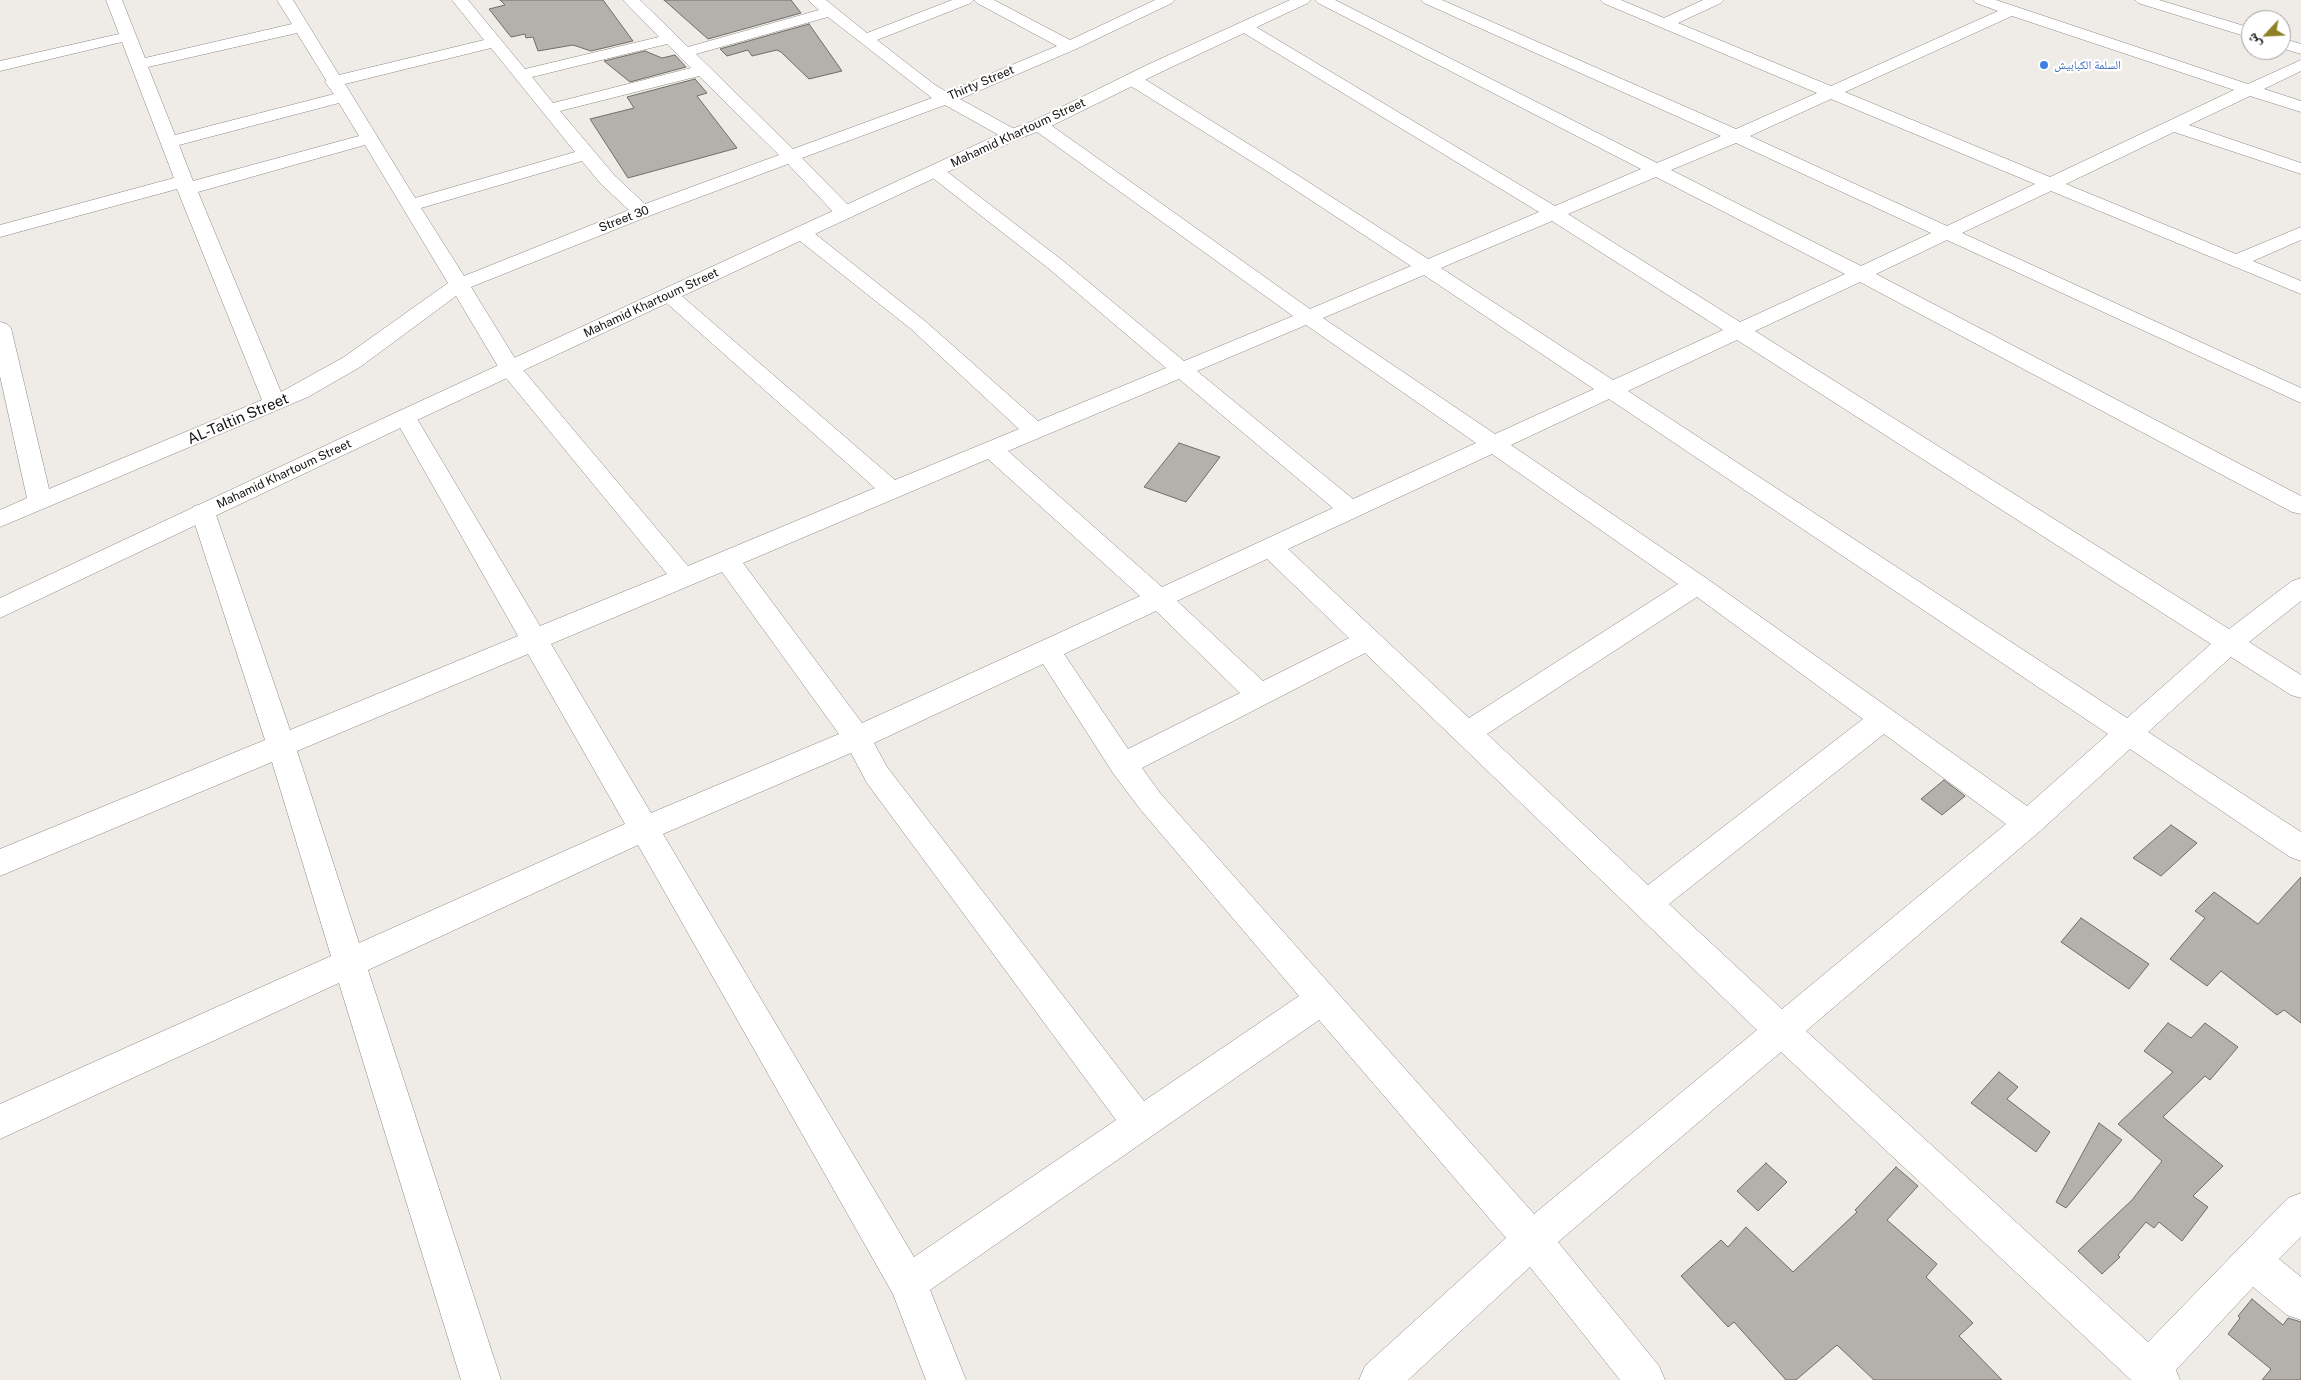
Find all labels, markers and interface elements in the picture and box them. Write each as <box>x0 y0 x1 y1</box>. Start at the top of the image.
north arrow <box>2241 10 2291 60</box>
text: ش <box>2243 31 2264 51</box>
place label: السلمة الكبابيش <box>2054 58 2121 72</box>
marker: السلمة الكبابيش <box>2038 59 2050 71</box>
street label: Thirty Street <box>946 63 1016 103</box>
street label: Mahamid Khartoum Street <box>948 95 1088 171</box>
street label: Street 30 <box>597 203 651 235</box>
street label: Mahamid Khartoum Street <box>581 265 721 341</box>
street label: AL-Taltin Street <box>185 390 291 448</box>
street label: Mahamid Khartoum Street <box>214 436 354 512</box>

